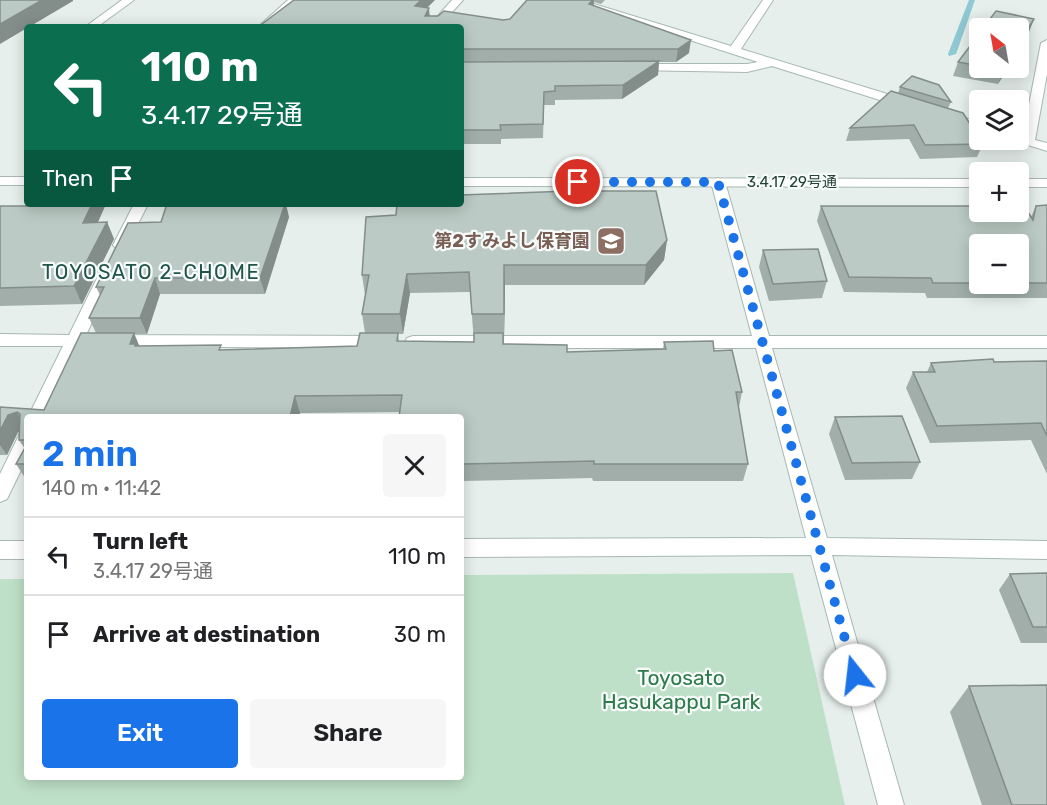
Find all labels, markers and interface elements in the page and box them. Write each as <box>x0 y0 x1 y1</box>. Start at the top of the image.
north arrow <box>969 18 1029 78</box>
map controls <box>969 18 1029 294</box>
text: 110 m <box>141 42 259 92</box>
icon: left <box>42 48 120 126</box>
button: layers <box>969 90 1029 150</box>
text: 3.4.17 29号通 <box>141 99 303 131</box>
pin <box>552 156 603 207</box>
icon: arrive <box>105 162 138 195</box>
button: + <box>969 162 1029 222</box>
text: Then <box>42 165 93 192</box>
icon: arrive <box>561 165 594 198</box>
street label: 3.4.17 29号通 <box>747 173 837 191</box>
school or university icon: 第2すみよし保育園 <box>595 225 627 257</box>
place label: 第2すみよし保育園 <box>434 230 590 252</box>
button: − <box>969 234 1029 294</box>
district label: TOYOSATO 2-CHOME <box>42 260 260 284</box>
text: 2 min <box>42 432 138 475</box>
button: close <box>383 434 446 497</box>
text: 140 m · 11:42 <box>42 476 161 500</box>
text: Turn left <box>93 528 188 555</box>
icon: left <box>42 540 75 573</box>
text: 110 m <box>388 543 446 570</box>
text: 3.4.17 29号通 <box>93 559 213 583</box>
icon: arrive <box>42 618 75 651</box>
text: Arrive at destination <box>93 621 320 648</box>
text: 30 m <box>394 621 446 648</box>
position arrow <box>823 643 887 707</box>
park label: Toyosato Hasukappu Park <box>602 665 760 714</box>
button: Exit <box>42 699 238 768</box>
button: Share <box>250 699 446 768</box>

